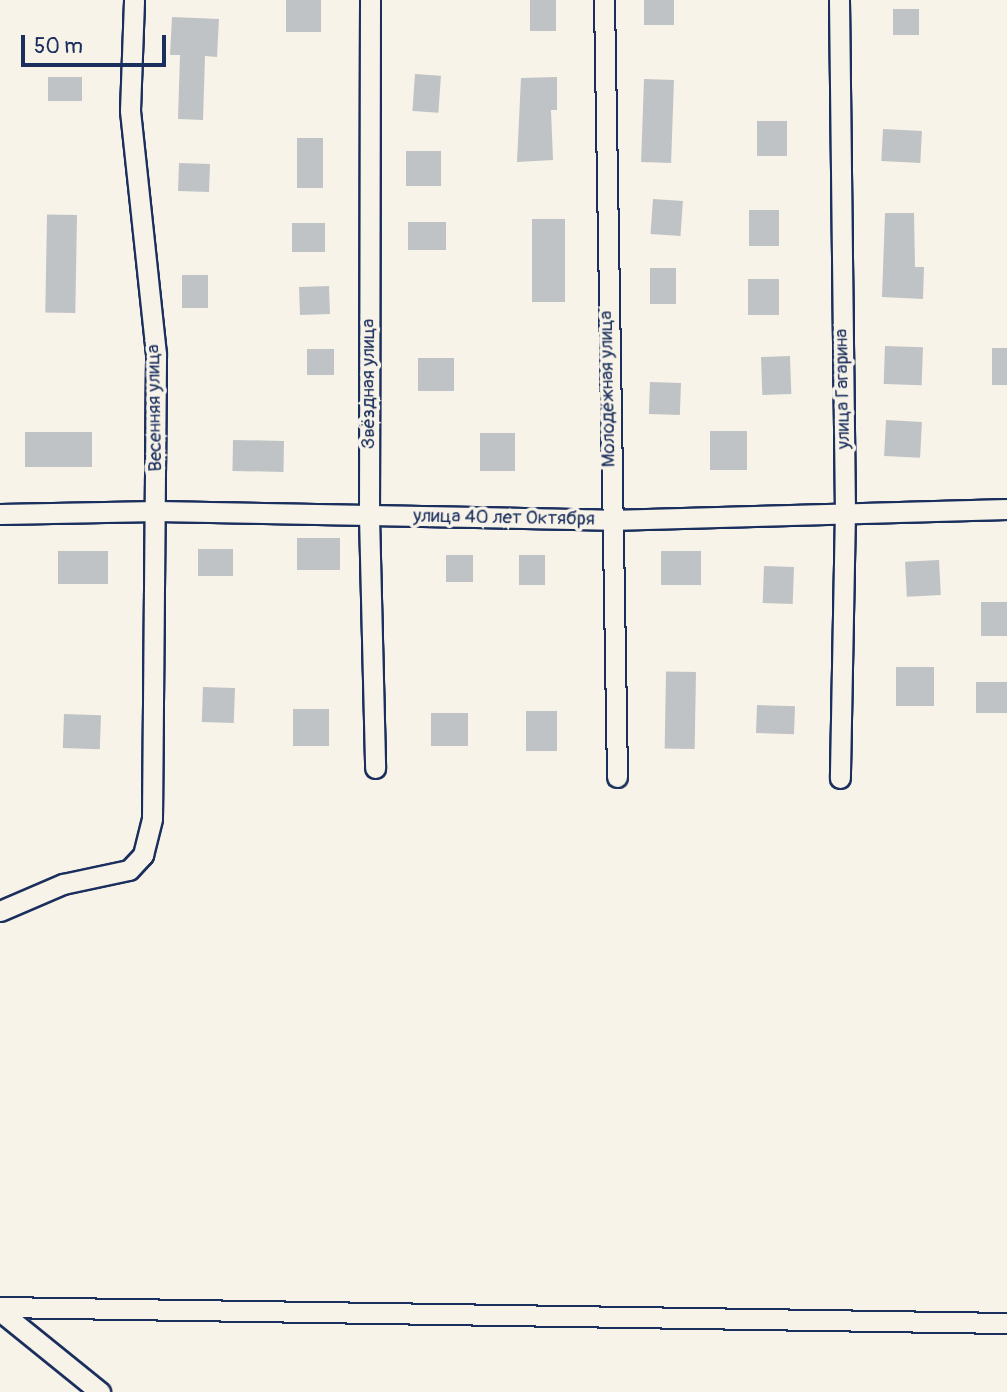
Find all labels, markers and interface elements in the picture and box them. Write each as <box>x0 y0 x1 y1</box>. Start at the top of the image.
scale bar <box>24 21 170 65</box>
text: 50 m <box>34 33 83 60</box>
street label: Молодёжная улица <box>595 311 621 467</box>
street label: Звёздная улица <box>358 319 380 449</box>
street label: улица Гагарина <box>831 329 855 449</box>
street label: Весенняя улица <box>142 344 168 472</box>
street label: улица 40 лет Октября <box>413 505 595 531</box>

